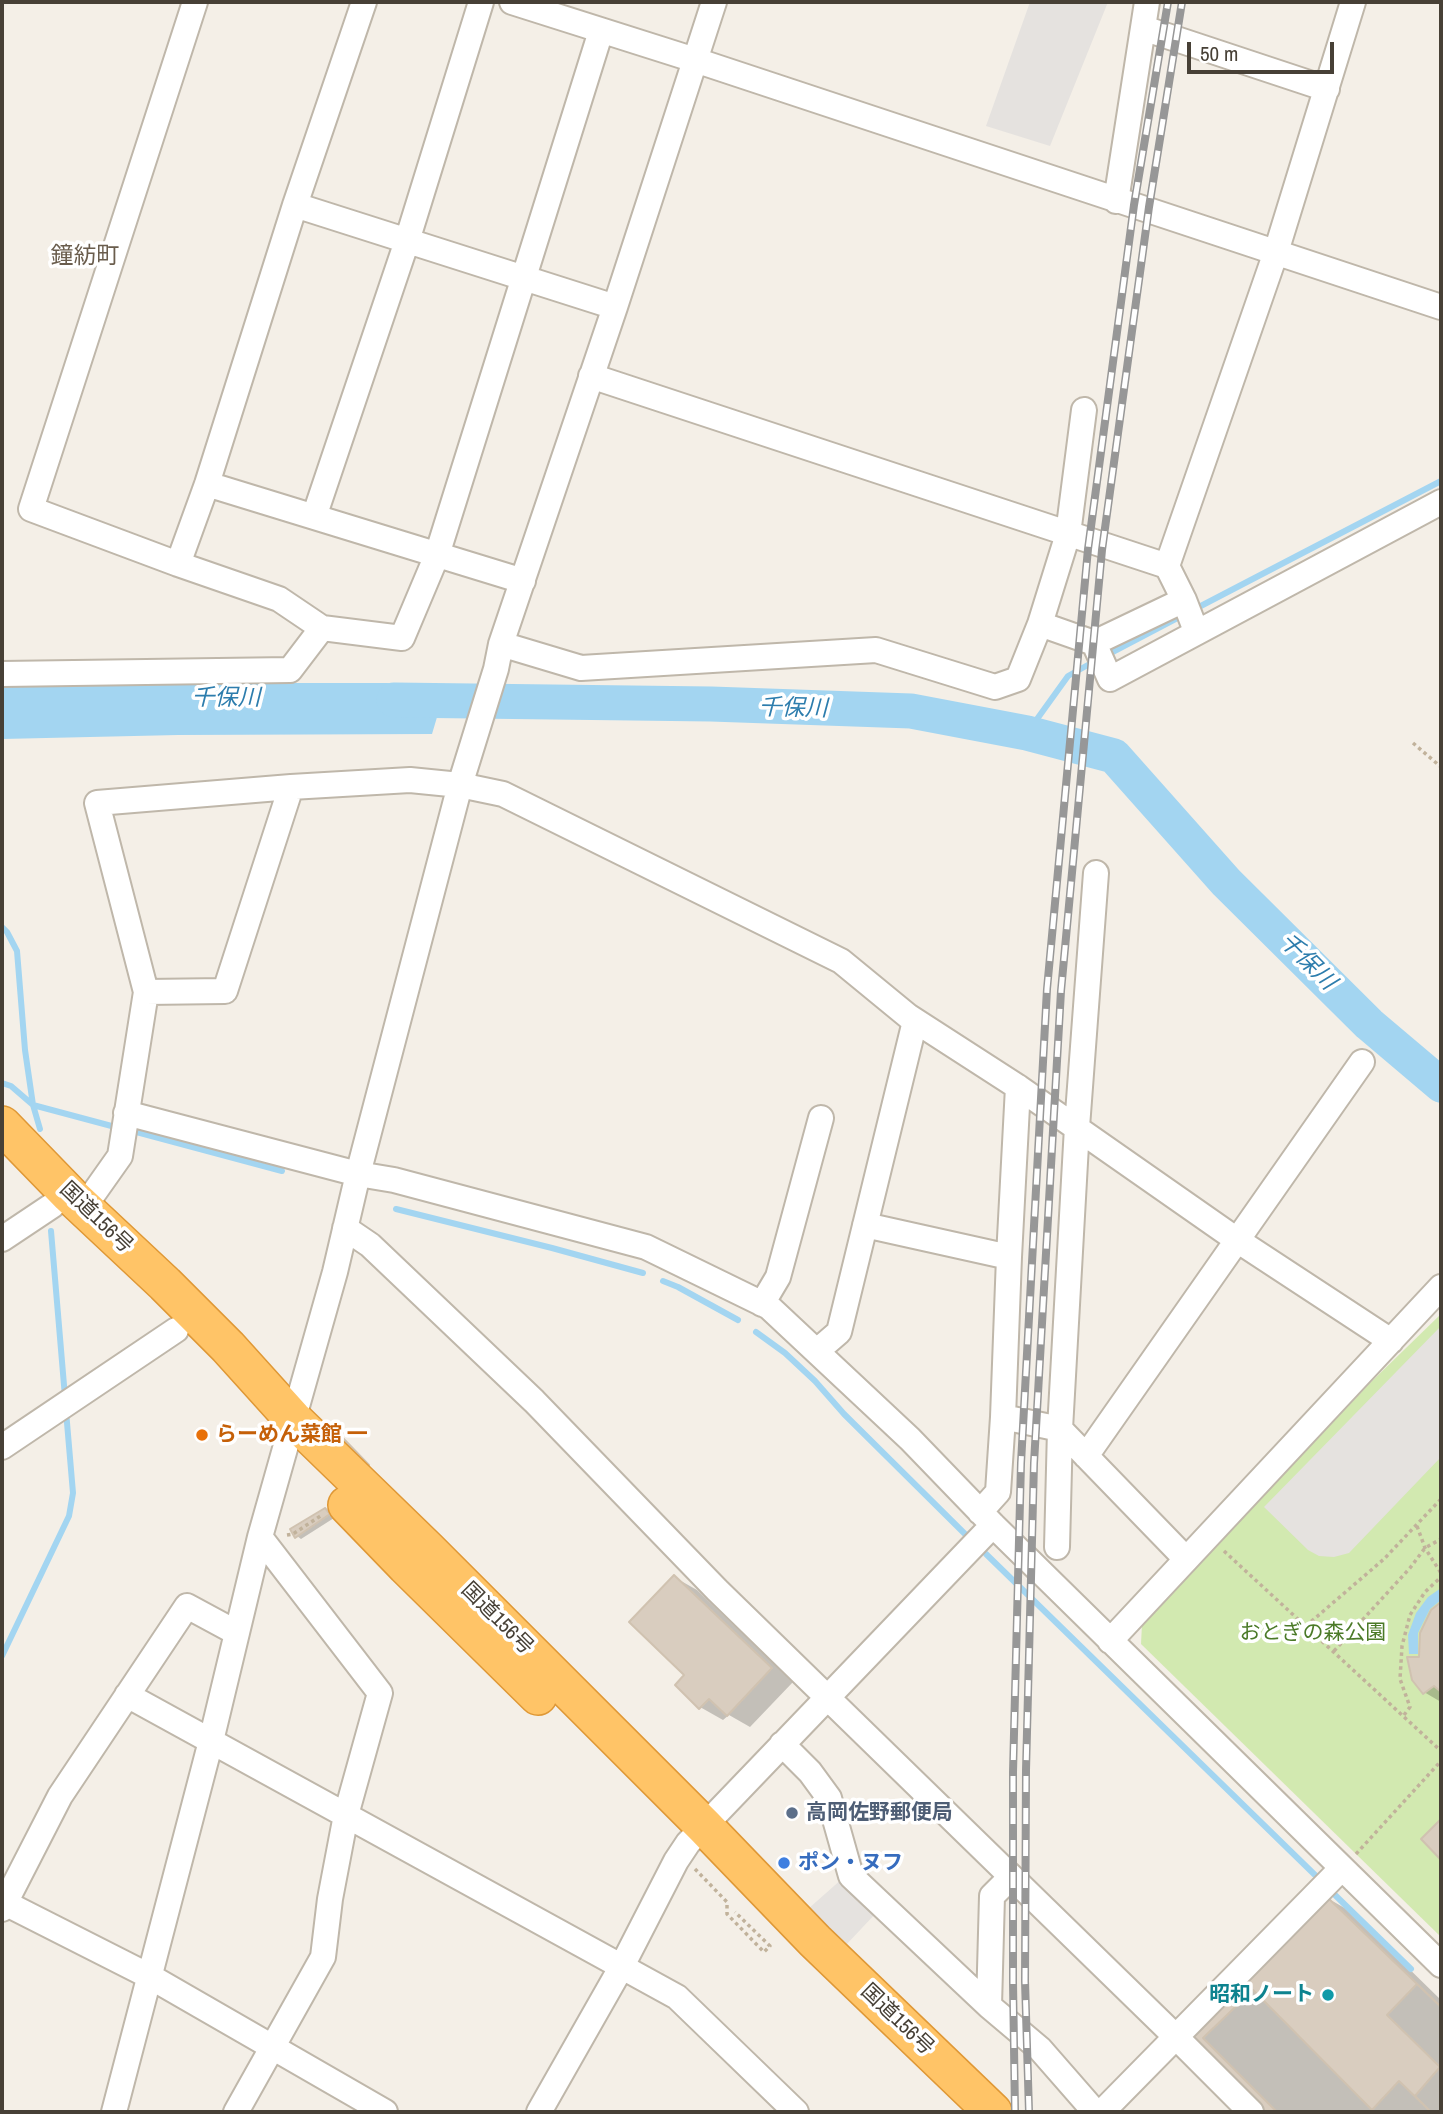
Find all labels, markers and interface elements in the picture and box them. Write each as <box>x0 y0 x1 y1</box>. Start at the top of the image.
scale bar <box>1191 28 1338 72</box>
text: 50 m <box>1200 39 1238 68</box>
district label: 鐘紡町 <box>51 243 119 271</box>
water label: 千保川 <box>192 685 260 713</box>
water label: 千保川 <box>758 695 828 723</box>
water label: 千保川 <box>1273 928 1341 996</box>
street label: 国道156号 <box>54 1177 138 1259</box>
place label: らーめん菜館 一 <box>216 1422 368 1448</box>
marker: らーめん菜館 一 <box>194 1427 210 1443</box>
street label: 国道156号 <box>456 1578 538 1660</box>
park label: おとぎの森公園 <box>1240 1620 1386 1646</box>
place label: 高岡佐野郵便局 <box>806 1800 953 1826</box>
marker: 高岡佐野郵便局 <box>784 1805 800 1821</box>
place label: ポン・ヌフ <box>798 1850 903 1876</box>
marker: ポン・ヌフ <box>776 1855 792 1871</box>
street label: 国道156号 <box>855 1979 939 2061</box>
place label: 昭和ノート <box>1209 1982 1314 2008</box>
marker: 昭和ノート <box>1320 1987 1336 2003</box>

